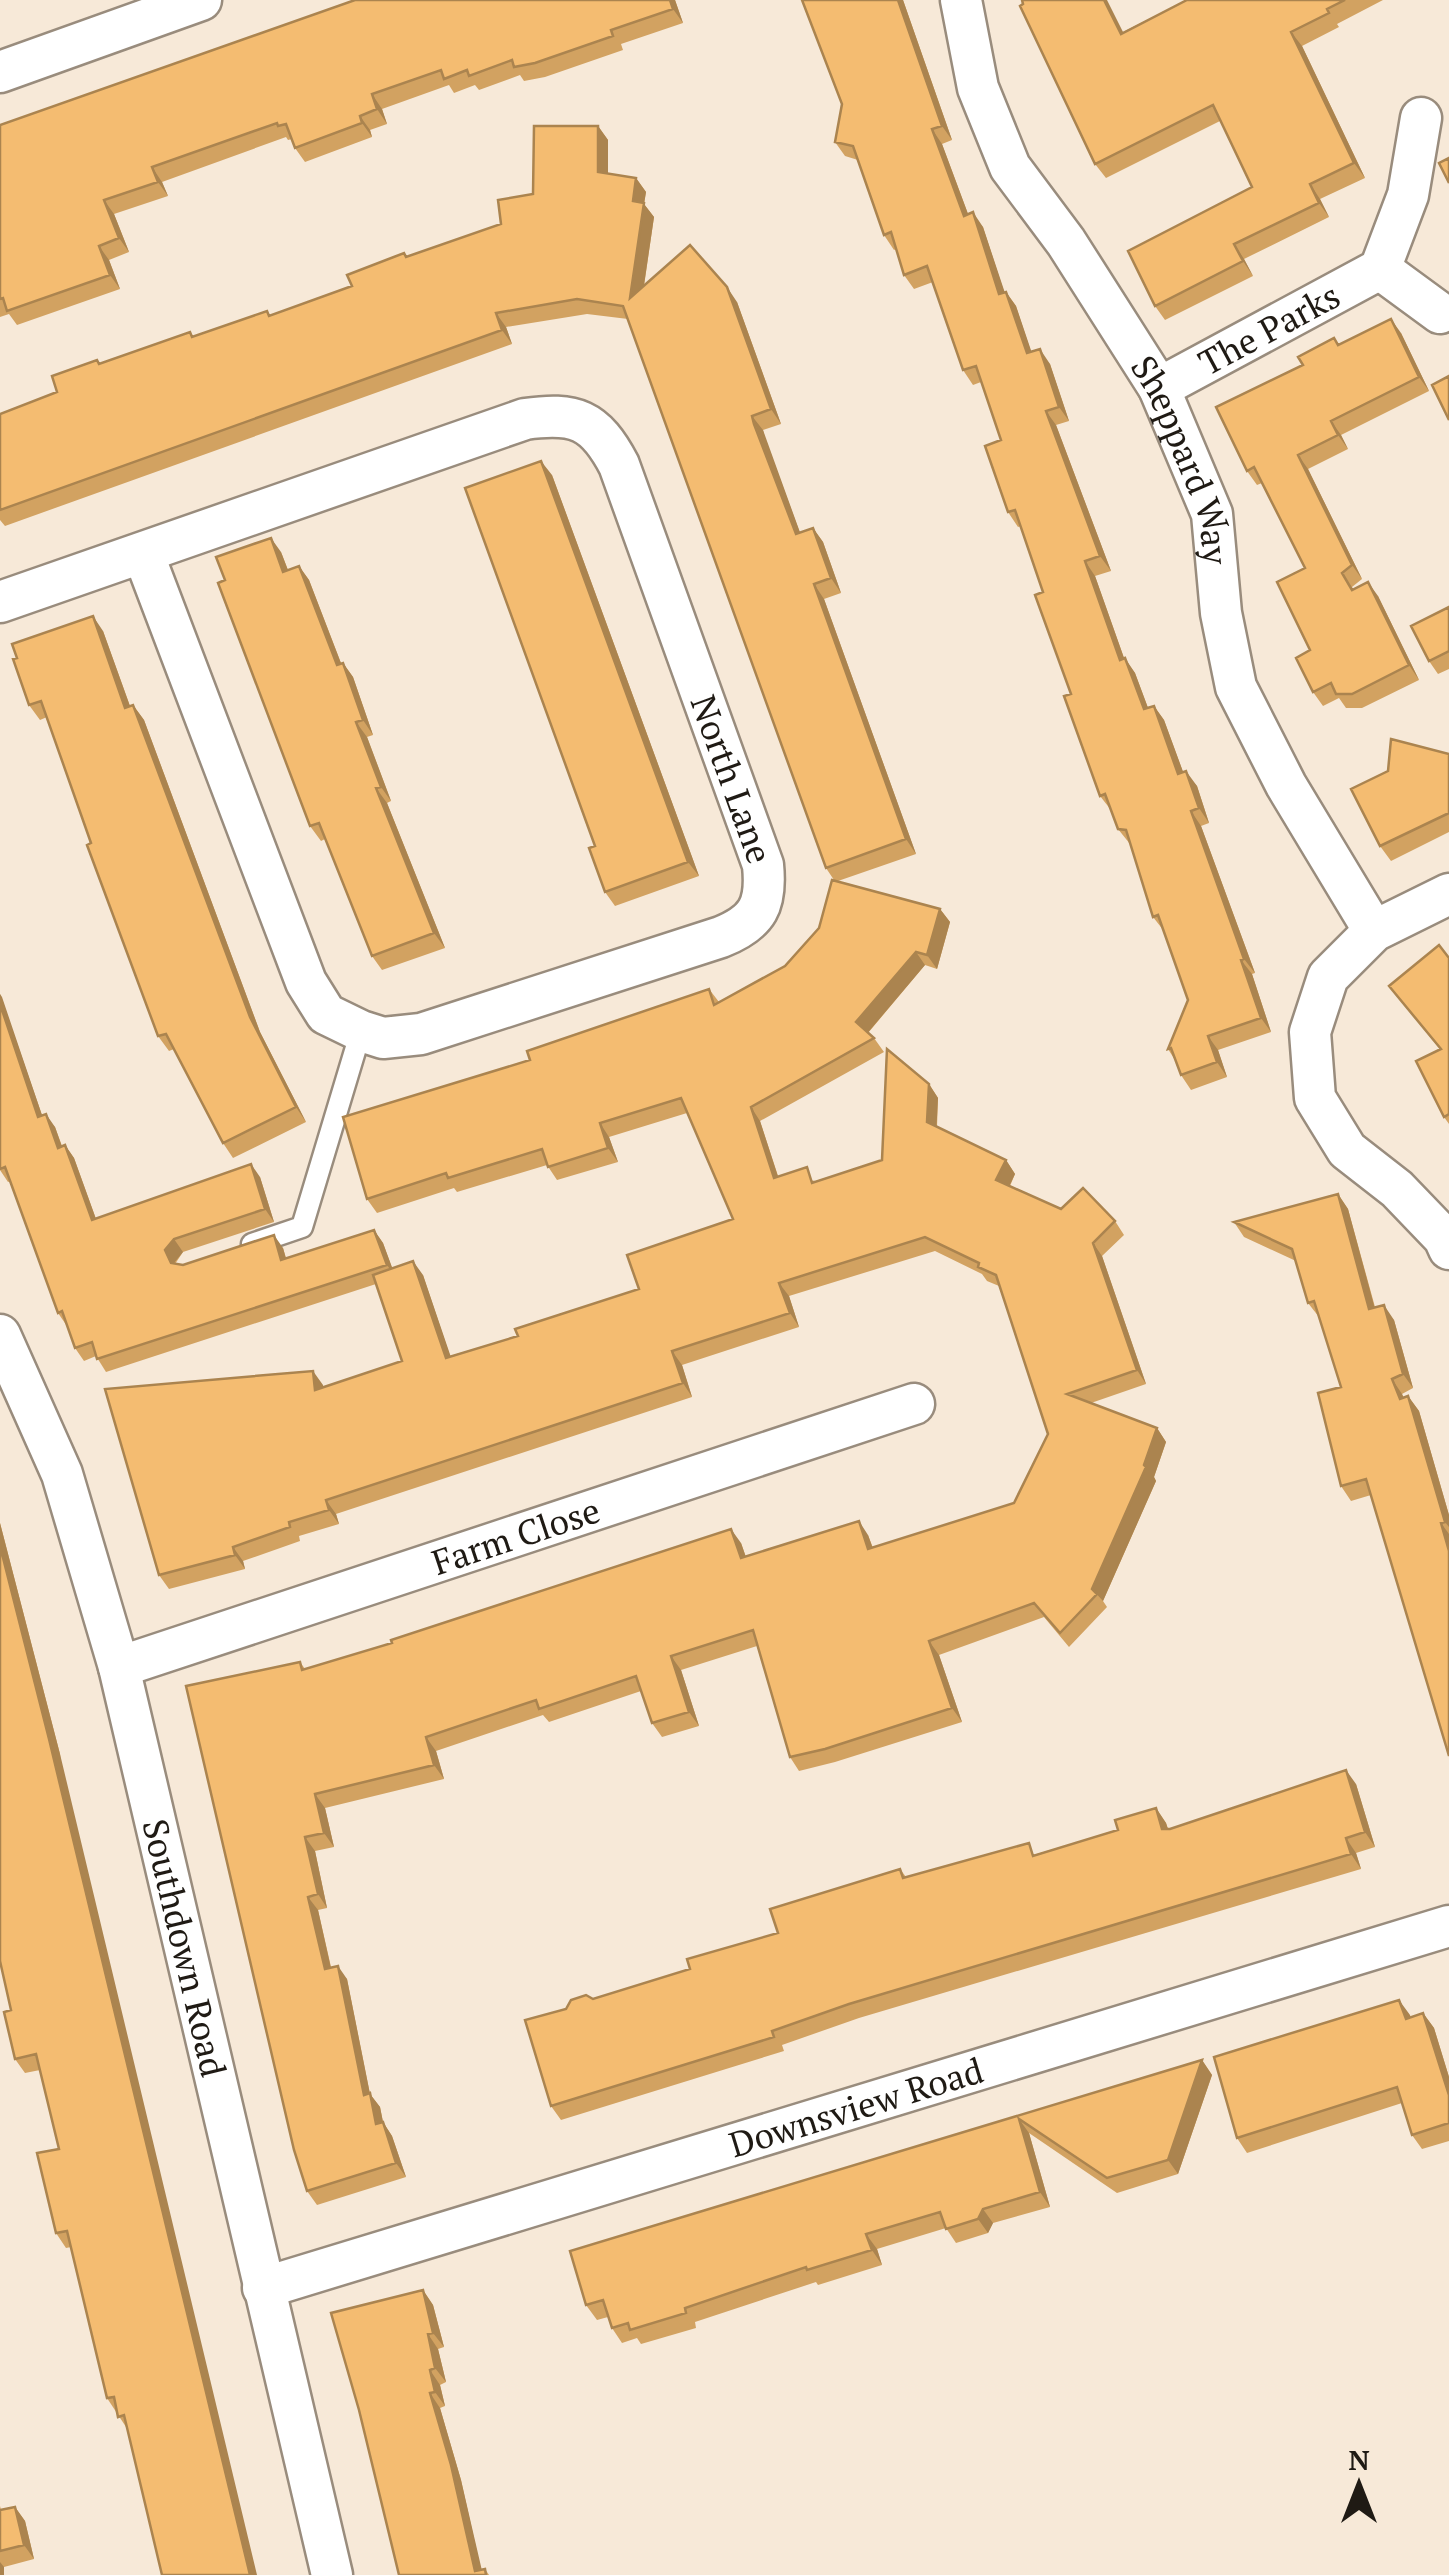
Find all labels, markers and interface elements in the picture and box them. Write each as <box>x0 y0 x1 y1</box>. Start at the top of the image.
street label: The Parks <box>1191 272 1348 385</box>
street label: Sheppard Way <box>1121 347 1240 568</box>
street label: North Lane <box>681 688 783 869</box>
street label: Farm Close <box>426 1487 606 1585</box>
street label: Southdown Road <box>132 1815 237 2081</box>
street label: Downsview Road <box>723 2047 989 2167</box>
north arrow <box>1309 2435 1409 2535</box>
text: N <box>1348 2441 1370 2478</box>

